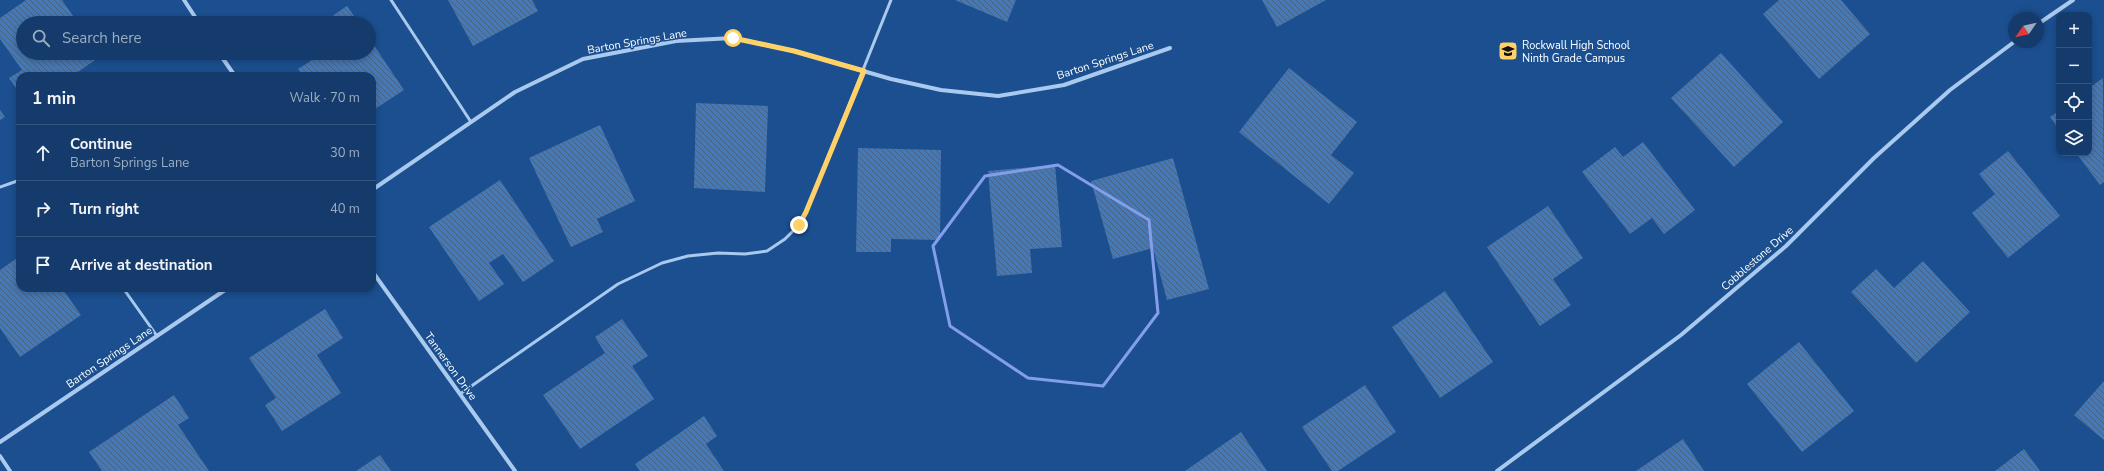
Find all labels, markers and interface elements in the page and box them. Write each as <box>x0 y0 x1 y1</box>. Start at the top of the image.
north arrow <box>2008 12 2044 48</box>
map controls <box>2056 12 2092 156</box>
button: + <box>2056 12 2092 48</box>
search box <box>16 16 376 60</box>
street label: Barton Springs Lane <box>586 25 688 58</box>
icon: search <box>30 27 52 49</box>
text: Search here <box>62 28 142 48</box>
route start <box>724 29 742 47</box>
street label: Barton Springs Lane <box>1055 38 1156 83</box>
place label: Rockwall High School Ninth Grade Campus <box>1522 38 1631 66</box>
school or university icon: Rockwall High School Ninth Grade Campus <box>1497 40 1519 62</box>
button: − <box>2056 48 2092 84</box>
button: locate <box>2056 84 2092 120</box>
text: 1 min <box>32 87 76 110</box>
text: Walk · 70 m <box>289 89 360 107</box>
button: layers <box>2056 120 2092 156</box>
text: Continue <box>70 134 132 154</box>
icon: ahead <box>32 142 54 164</box>
text: 30 m <box>330 144 360 162</box>
text: Barton Springs Lane <box>70 154 189 172</box>
icon: right <box>32 198 54 220</box>
text: Turn right <box>70 199 139 219</box>
text: 40 m <box>330 200 360 218</box>
route end <box>790 216 808 234</box>
street label: Cobblestone Drive <box>1718 223 1797 294</box>
icon: arrive <box>32 254 54 276</box>
text: Arrive at destination <box>70 255 213 275</box>
street label: Barton Springs Lane <box>63 323 155 392</box>
street label: Tannerson Drive <box>421 329 480 403</box>

